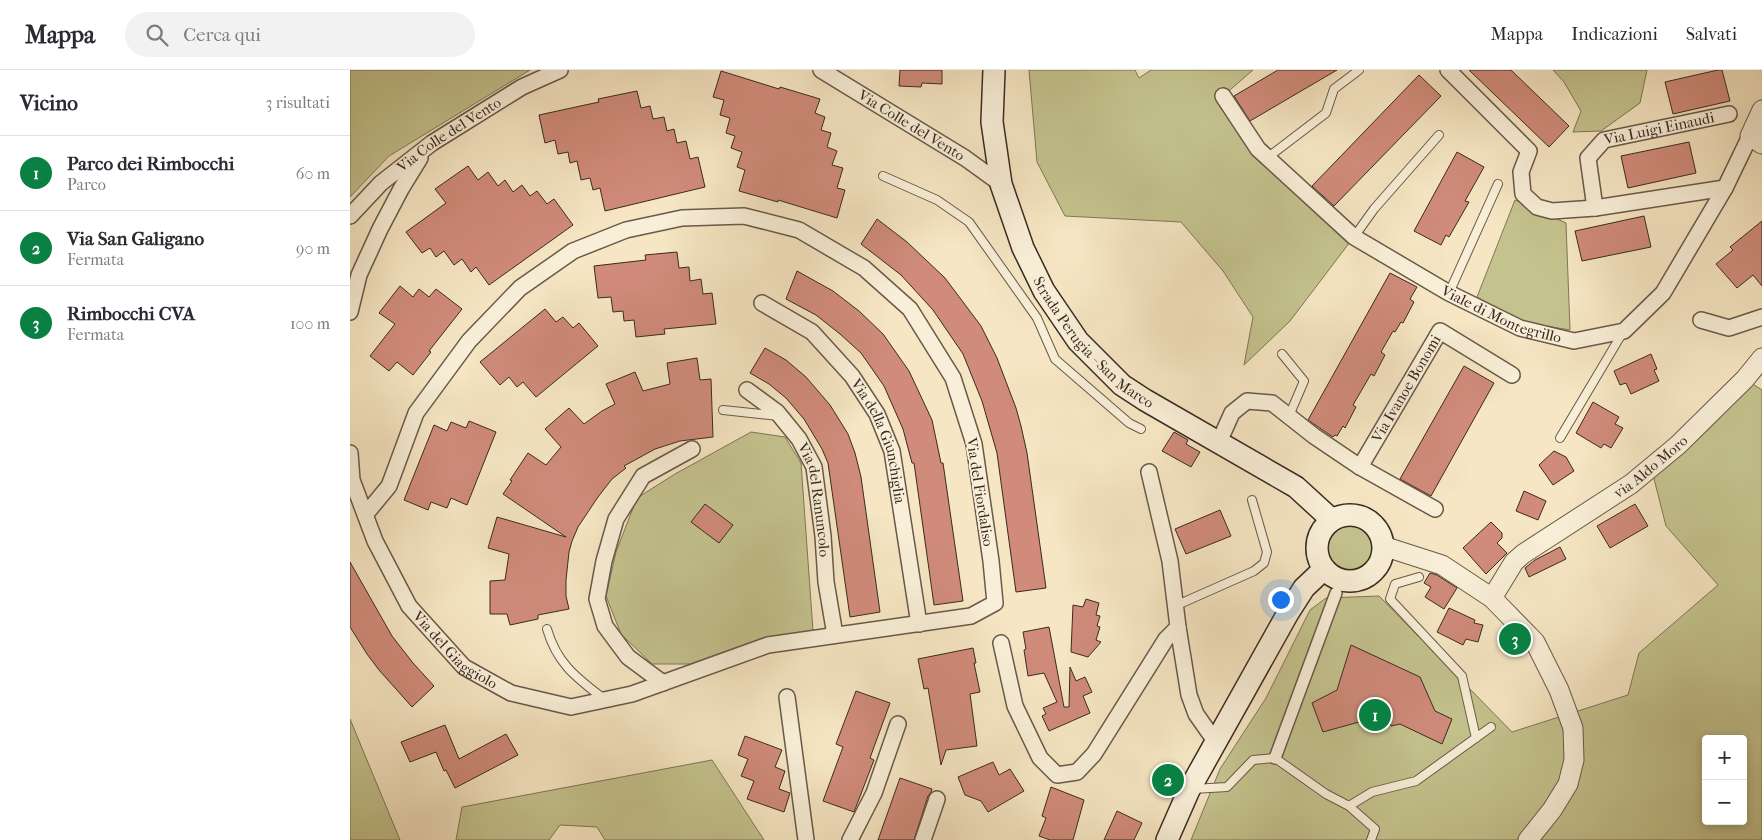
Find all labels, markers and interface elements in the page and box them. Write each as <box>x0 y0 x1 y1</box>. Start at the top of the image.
search box <box>125 12 475 57</box>
text: Mappa <box>25 21 95 49</box>
icon: search <box>143 21 171 49</box>
text: Cerca qui <box>183 24 261 46</box>
text: Mappa <box>1490 24 1543 45</box>
text: Indicazioni <box>1571 24 1658 45</box>
text: Salvati <box>1686 24 1737 45</box>
street label: Via Colle del Vento <box>854 85 968 165</box>
text: Vicino <box>20 91 78 115</box>
text: 3 risultati <box>266 93 330 112</box>
street label: Via Colle del Vento <box>393 93 505 177</box>
street label: Via Luigi Einaudi <box>1601 108 1717 149</box>
text: Parco dei Rimbocchi <box>67 153 234 175</box>
text: 1 <box>33 164 39 183</box>
text: 60 m <box>296 164 330 183</box>
text: Parco <box>67 175 106 194</box>
text: Via San Galigano <box>67 228 204 250</box>
text: 2 <box>32 239 40 258</box>
text: 90 m <box>296 239 330 258</box>
text: Fermata <box>67 250 124 269</box>
street label: Strada Perugia - San Marco <box>1029 274 1157 412</box>
street label: Viale di Montegrillo <box>1437 281 1564 347</box>
text: Rimbocchi CVA <box>67 303 195 325</box>
text: 3 <box>33 314 39 333</box>
text: 100 m <box>290 314 330 333</box>
text: Fermata <box>67 325 124 344</box>
street label: Via Ivanoe Bonomi <box>1367 331 1445 446</box>
street label: Via della Giunchiglia <box>847 374 909 506</box>
street label: via Aldo Moro <box>1610 431 1692 502</box>
street label: Via del Fiordaliso <box>962 435 998 548</box>
street label: Via del Ranuncolo <box>793 439 833 558</box>
your location <box>1268 587 1294 613</box>
street label: Via del Giaggiolo <box>408 607 501 693</box>
pin: 3 <box>1499 620 1531 658</box>
pin: 1 <box>1359 696 1391 734</box>
map controls <box>1702 735 1747 825</box>
button: + <box>1702 735 1747 780</box>
pin: 2 <box>1152 761 1184 799</box>
button: − <box>1702 780 1747 825</box>

